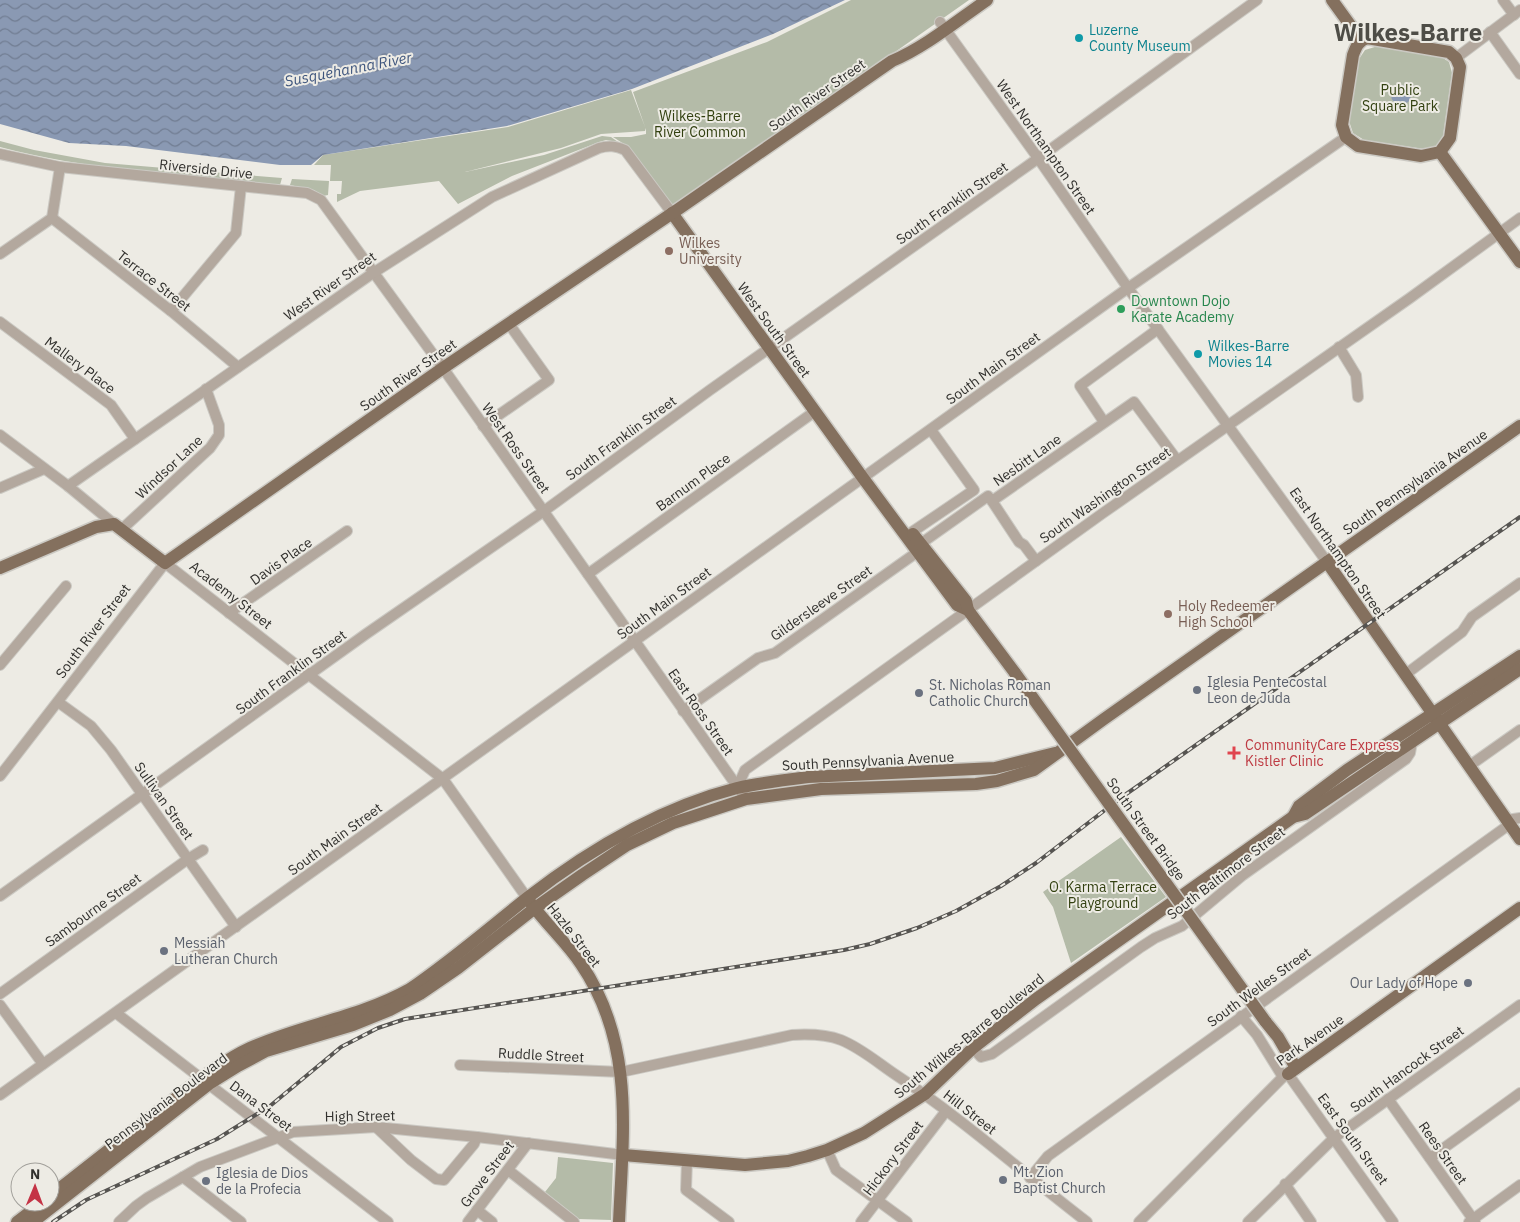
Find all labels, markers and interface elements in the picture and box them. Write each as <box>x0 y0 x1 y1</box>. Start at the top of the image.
district label: Wilkes-Barre <box>1334 16 1482 48</box>
place label: Luzerne County Museum <box>1089 21 1191 55</box>
marker: Luzerne County Museum <box>1073 32 1085 44</box>
water label: Susquehanna River <box>283 47 414 91</box>
street label: South River Street <box>765 55 869 135</box>
street label: West Northampton Street <box>993 76 1100 218</box>
park label: Public Square Park <box>1362 81 1439 115</box>
park label: Wilkes-Barre River Common <box>654 107 746 141</box>
street label: Riverside Drive <box>158 155 254 183</box>
street label: South Franklin Street <box>893 158 1011 248</box>
place label: Wilkes University <box>679 234 742 268</box>
marker: Wilkes University <box>663 245 675 257</box>
street label: Terrace Street <box>113 247 195 315</box>
street label: West River Street <box>280 247 380 325</box>
street label: West South Street <box>733 279 815 381</box>
place label: Downtown Dojo Karate Academy <box>1131 292 1234 326</box>
marker: Downtown Dojo Karate Academy <box>1115 303 1127 315</box>
street label: South Main Street <box>942 328 1044 408</box>
street label: Mallery Place <box>41 333 119 398</box>
street label: South River Street <box>356 335 460 415</box>
place label: Wilkes-Barre Movies 14 <box>1208 337 1290 371</box>
marker: Wilkes-Barre Movies 14 <box>1192 348 1204 360</box>
street label: South Franklin Street <box>562 392 680 484</box>
street label: West Ross Street <box>478 399 554 497</box>
street label: South Pennsylvania Avenue <box>1339 425 1491 539</box>
street label: Nesbitt Lane <box>989 430 1065 490</box>
street label: Windsor Lane <box>132 431 207 503</box>
street label: South Washington Street <box>1036 443 1174 547</box>
street label: Barnum Place <box>652 449 734 515</box>
street label: East Northampton Street <box>1286 484 1390 622</box>
street label: Davis Place <box>246 533 316 589</box>
street label: Academy Street <box>186 557 276 633</box>
street label: Gildersleeve Street <box>767 561 875 645</box>
street label: South Main Street <box>613 563 715 643</box>
street label: South River Street <box>52 580 134 682</box>
place label: Holy Redeemer High School <box>1178 597 1275 631</box>
marker: Holy Redeemer High School <box>1162 608 1174 620</box>
street label: South Franklin Street <box>232 626 350 718</box>
street label: East Ross Street <box>664 665 738 759</box>
place label: Iglesia Pentecostal Leon de Juda <box>1207 673 1327 707</box>
place label: St. Nicholas Roman Catholic Church <box>929 676 1051 710</box>
marker: Iglesia Pentecostal Leon de Juda <box>1191 684 1203 696</box>
marker: St. Nicholas Roman Catholic Church <box>913 687 925 699</box>
place label: CommunityCare Express Kistler Clinic <box>1245 736 1399 770</box>
marker: CommunityCare Express Kistler Clinic <box>1227 746 1241 760</box>
street label: South Pennsylvania Avenue <box>781 747 955 774</box>
street label: Sullivan Street <box>131 759 198 844</box>
street label: South Street Bridge <box>1103 774 1190 884</box>
street label: South Main Street <box>284 799 386 879</box>
street label: South Baltimore Street <box>1163 823 1289 923</box>
street label: Sambourne Street <box>42 869 145 951</box>
park label: O. Karma Terrace Playground <box>1049 878 1157 912</box>
street label: Hazle Street <box>543 899 605 971</box>
place label: Messiah Lutheran Church <box>174 934 278 968</box>
street label: South Welles Street <box>1204 943 1314 1031</box>
marker: Messiah Lutheran Church <box>158 945 170 957</box>
street label: South Wilkes-Barre Boulevard <box>890 970 1048 1102</box>
place label: Our Lady of Hope <box>1350 974 1458 992</box>
marker: Our Lady of Hope <box>1462 977 1474 989</box>
street label: Park Avenue <box>1273 1010 1348 1070</box>
street label: South Hancock Street <box>1347 1022 1468 1116</box>
street label: Ruddle Street <box>497 1044 585 1066</box>
street label: Pennsylvania Boulevard <box>101 1049 231 1153</box>
street label: Dana Street <box>226 1077 296 1136</box>
street label: Hill Street <box>940 1086 1000 1138</box>
street label: East South Street <box>1314 1090 1392 1188</box>
street label: High Street <box>325 1106 395 1126</box>
street label: Hickory Street <box>859 1117 927 1199</box>
street label: Rees Street <box>1415 1118 1471 1188</box>
street label: Grove Street <box>456 1137 518 1211</box>
north arrow <box>10 1162 60 1212</box>
place label: Mt. Zion Baptist Church <box>1013 1163 1106 1197</box>
place label: Iglesia de Dios de la Profecia <box>216 1164 308 1198</box>
text: N <box>30 1165 40 1183</box>
marker: Mt. Zion Baptist Church <box>997 1174 1009 1186</box>
marker: Iglesia de Dios de la Profecia <box>200 1175 212 1187</box>

